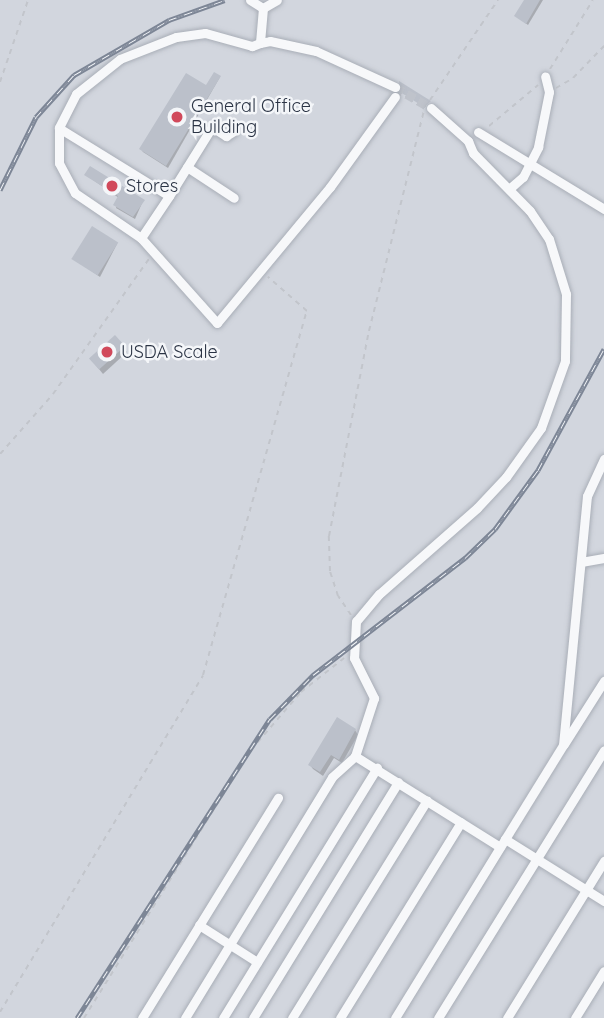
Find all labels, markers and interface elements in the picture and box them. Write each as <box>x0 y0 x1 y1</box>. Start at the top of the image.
place label: General Office Building <box>191 96 311 138</box>
marker: General Office Building <box>169 109 185 125</box>
place label: Stores <box>126 175 178 197</box>
marker: Stores <box>104 178 120 194</box>
place label: USDA Scale <box>121 341 218 363</box>
marker: USDA Scale <box>99 344 115 360</box>

